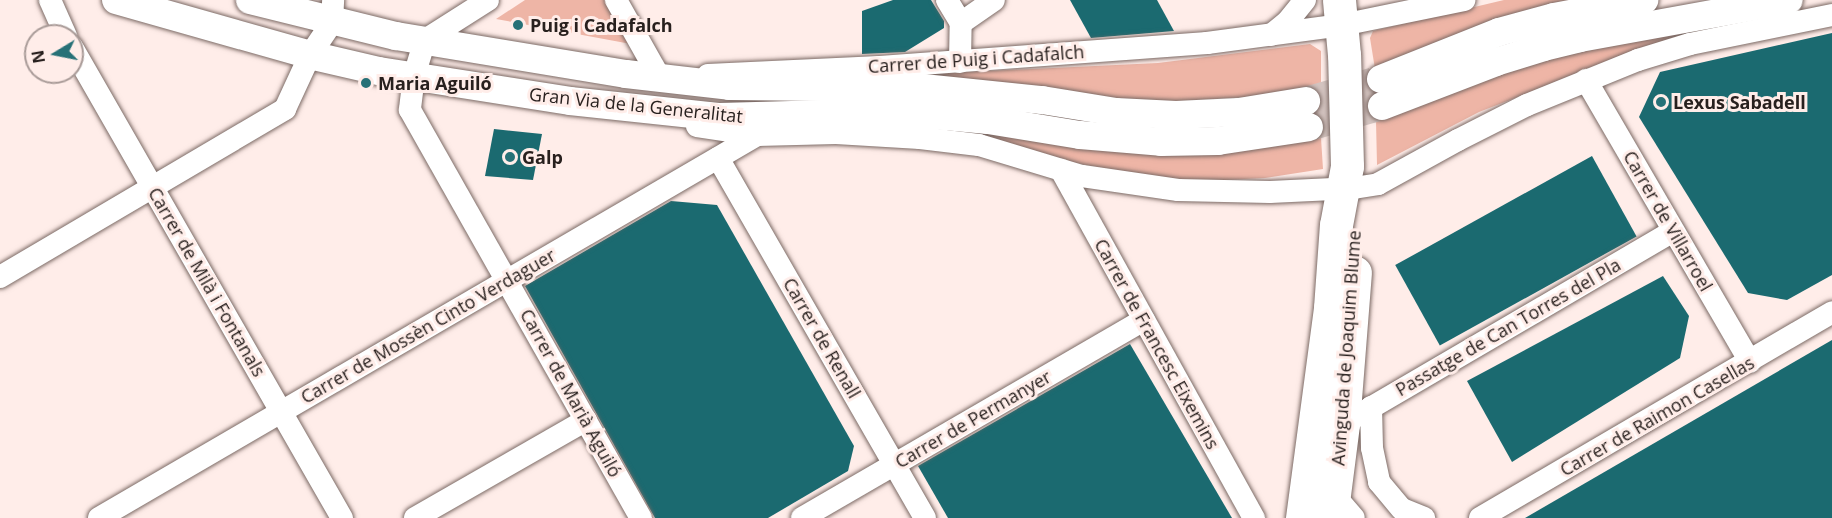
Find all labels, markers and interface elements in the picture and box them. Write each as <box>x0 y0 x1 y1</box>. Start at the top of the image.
place label: Puig i Cadafalch <box>530 14 673 36</box>
marker: Puig i Cadafalch <box>511 18 525 32</box>
north arrow <box>24 24 84 84</box>
street label: Carrer de Puig i Cadafalch <box>867 41 1085 77</box>
text: N <box>26 48 50 65</box>
place label: Maria Aguiló <box>378 72 492 94</box>
marker: Maria Aguiló <box>359 76 373 90</box>
street label: Gran Via de la Generalitat <box>528 83 744 127</box>
place label: Lexus Sabadell <box>1673 91 1806 113</box>
marker: Lexus Sabadell <box>1654 95 1668 109</box>
place label: Galp <box>522 146 563 168</box>
street label: Carrer de Villarroel <box>1619 147 1717 295</box>
marker: Galp <box>503 150 517 164</box>
street label: Carrer de Milà i Fontanals <box>144 184 270 380</box>
street label: Avinguda de Joaquim Blume <box>1327 230 1365 466</box>
street label: Carrer de Francesc Eixemins <box>1090 235 1224 453</box>
street label: Carrer de Mossèn Cinto Verdaguer <box>297 244 559 408</box>
street label: Passatge de Can Torres del Pla <box>1392 254 1624 400</box>
street label: Carrer de Renall <box>779 274 865 402</box>
street label: Carrer de Marià Aguiló <box>516 305 626 481</box>
street label: Carrer de Raimon Casellas <box>1556 352 1758 480</box>
street label: Carrer de Permanyer <box>891 366 1055 472</box>

